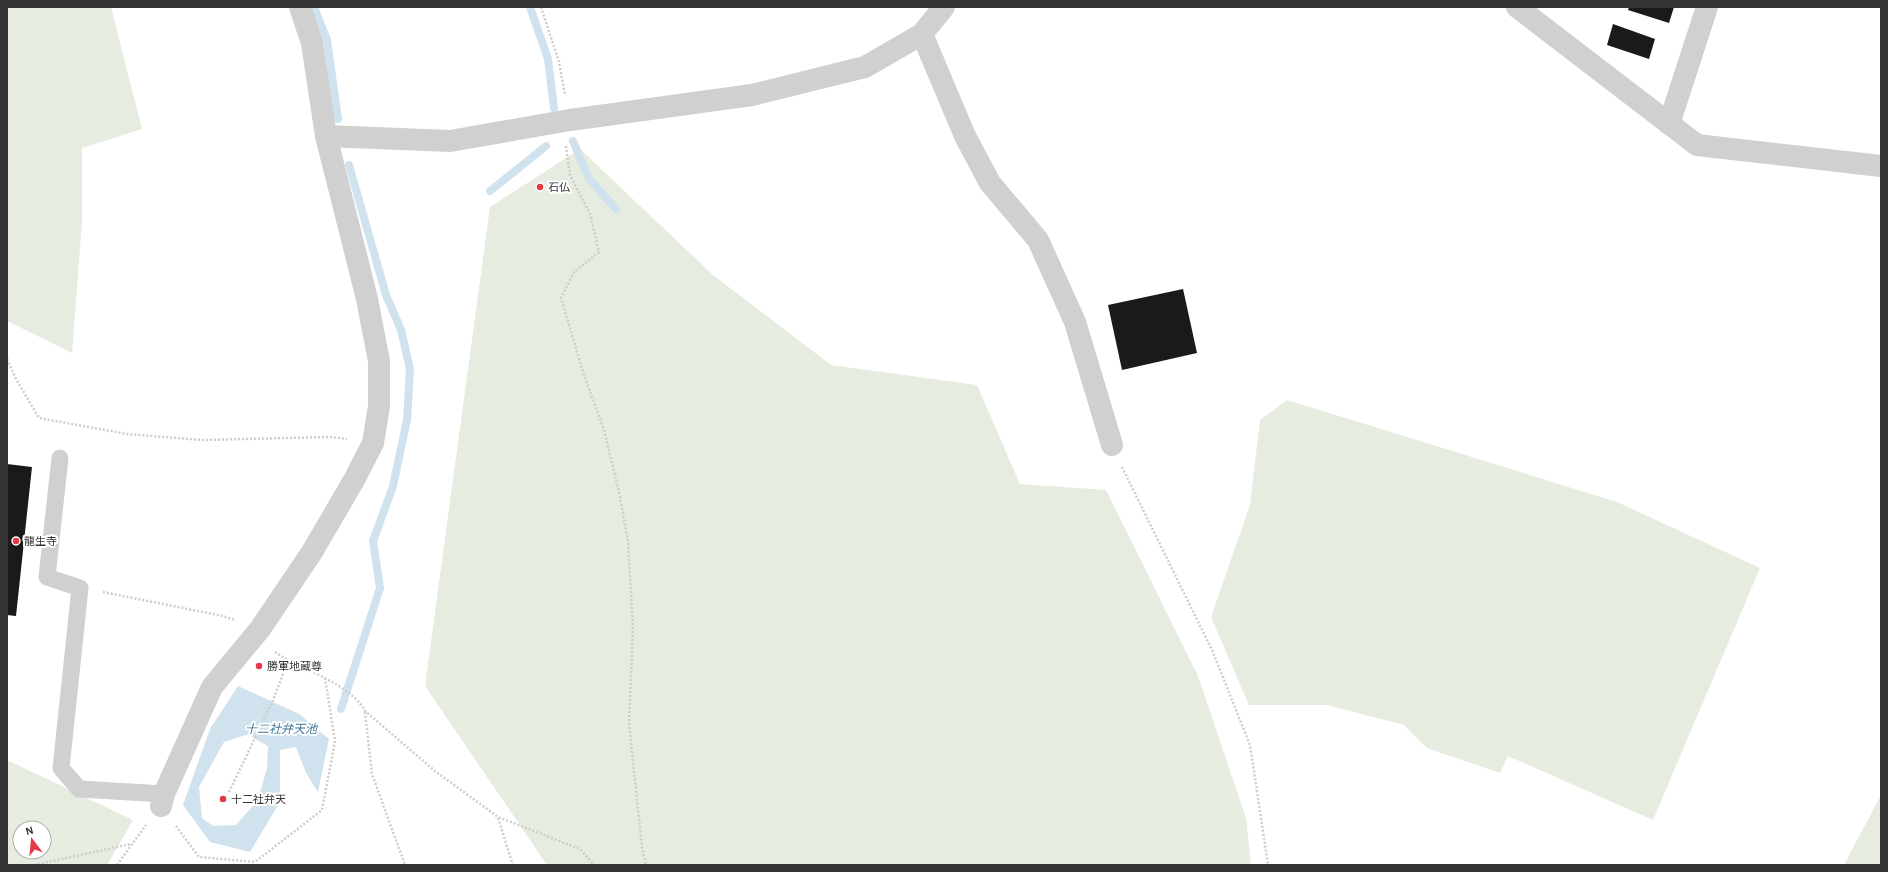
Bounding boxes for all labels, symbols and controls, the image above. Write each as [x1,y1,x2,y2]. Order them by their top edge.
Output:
place label: 石仏 [548,181,570,193]
marker: 石仏 [535,182,545,192]
marker: 龍生寺 [11,536,21,546]
place label: 龍生寺 [24,536,57,547]
place label: 勝軍地蔵尊 [267,660,322,672]
marker: 勝軍地蔵尊 [254,661,264,671]
water label: 十二社弁天池 [245,722,318,735]
place label: 十二社弁天 [231,793,286,805]
marker: 十二社弁天 [218,794,228,804]
north arrow [12,820,52,860]
text: N [24,825,35,837]

